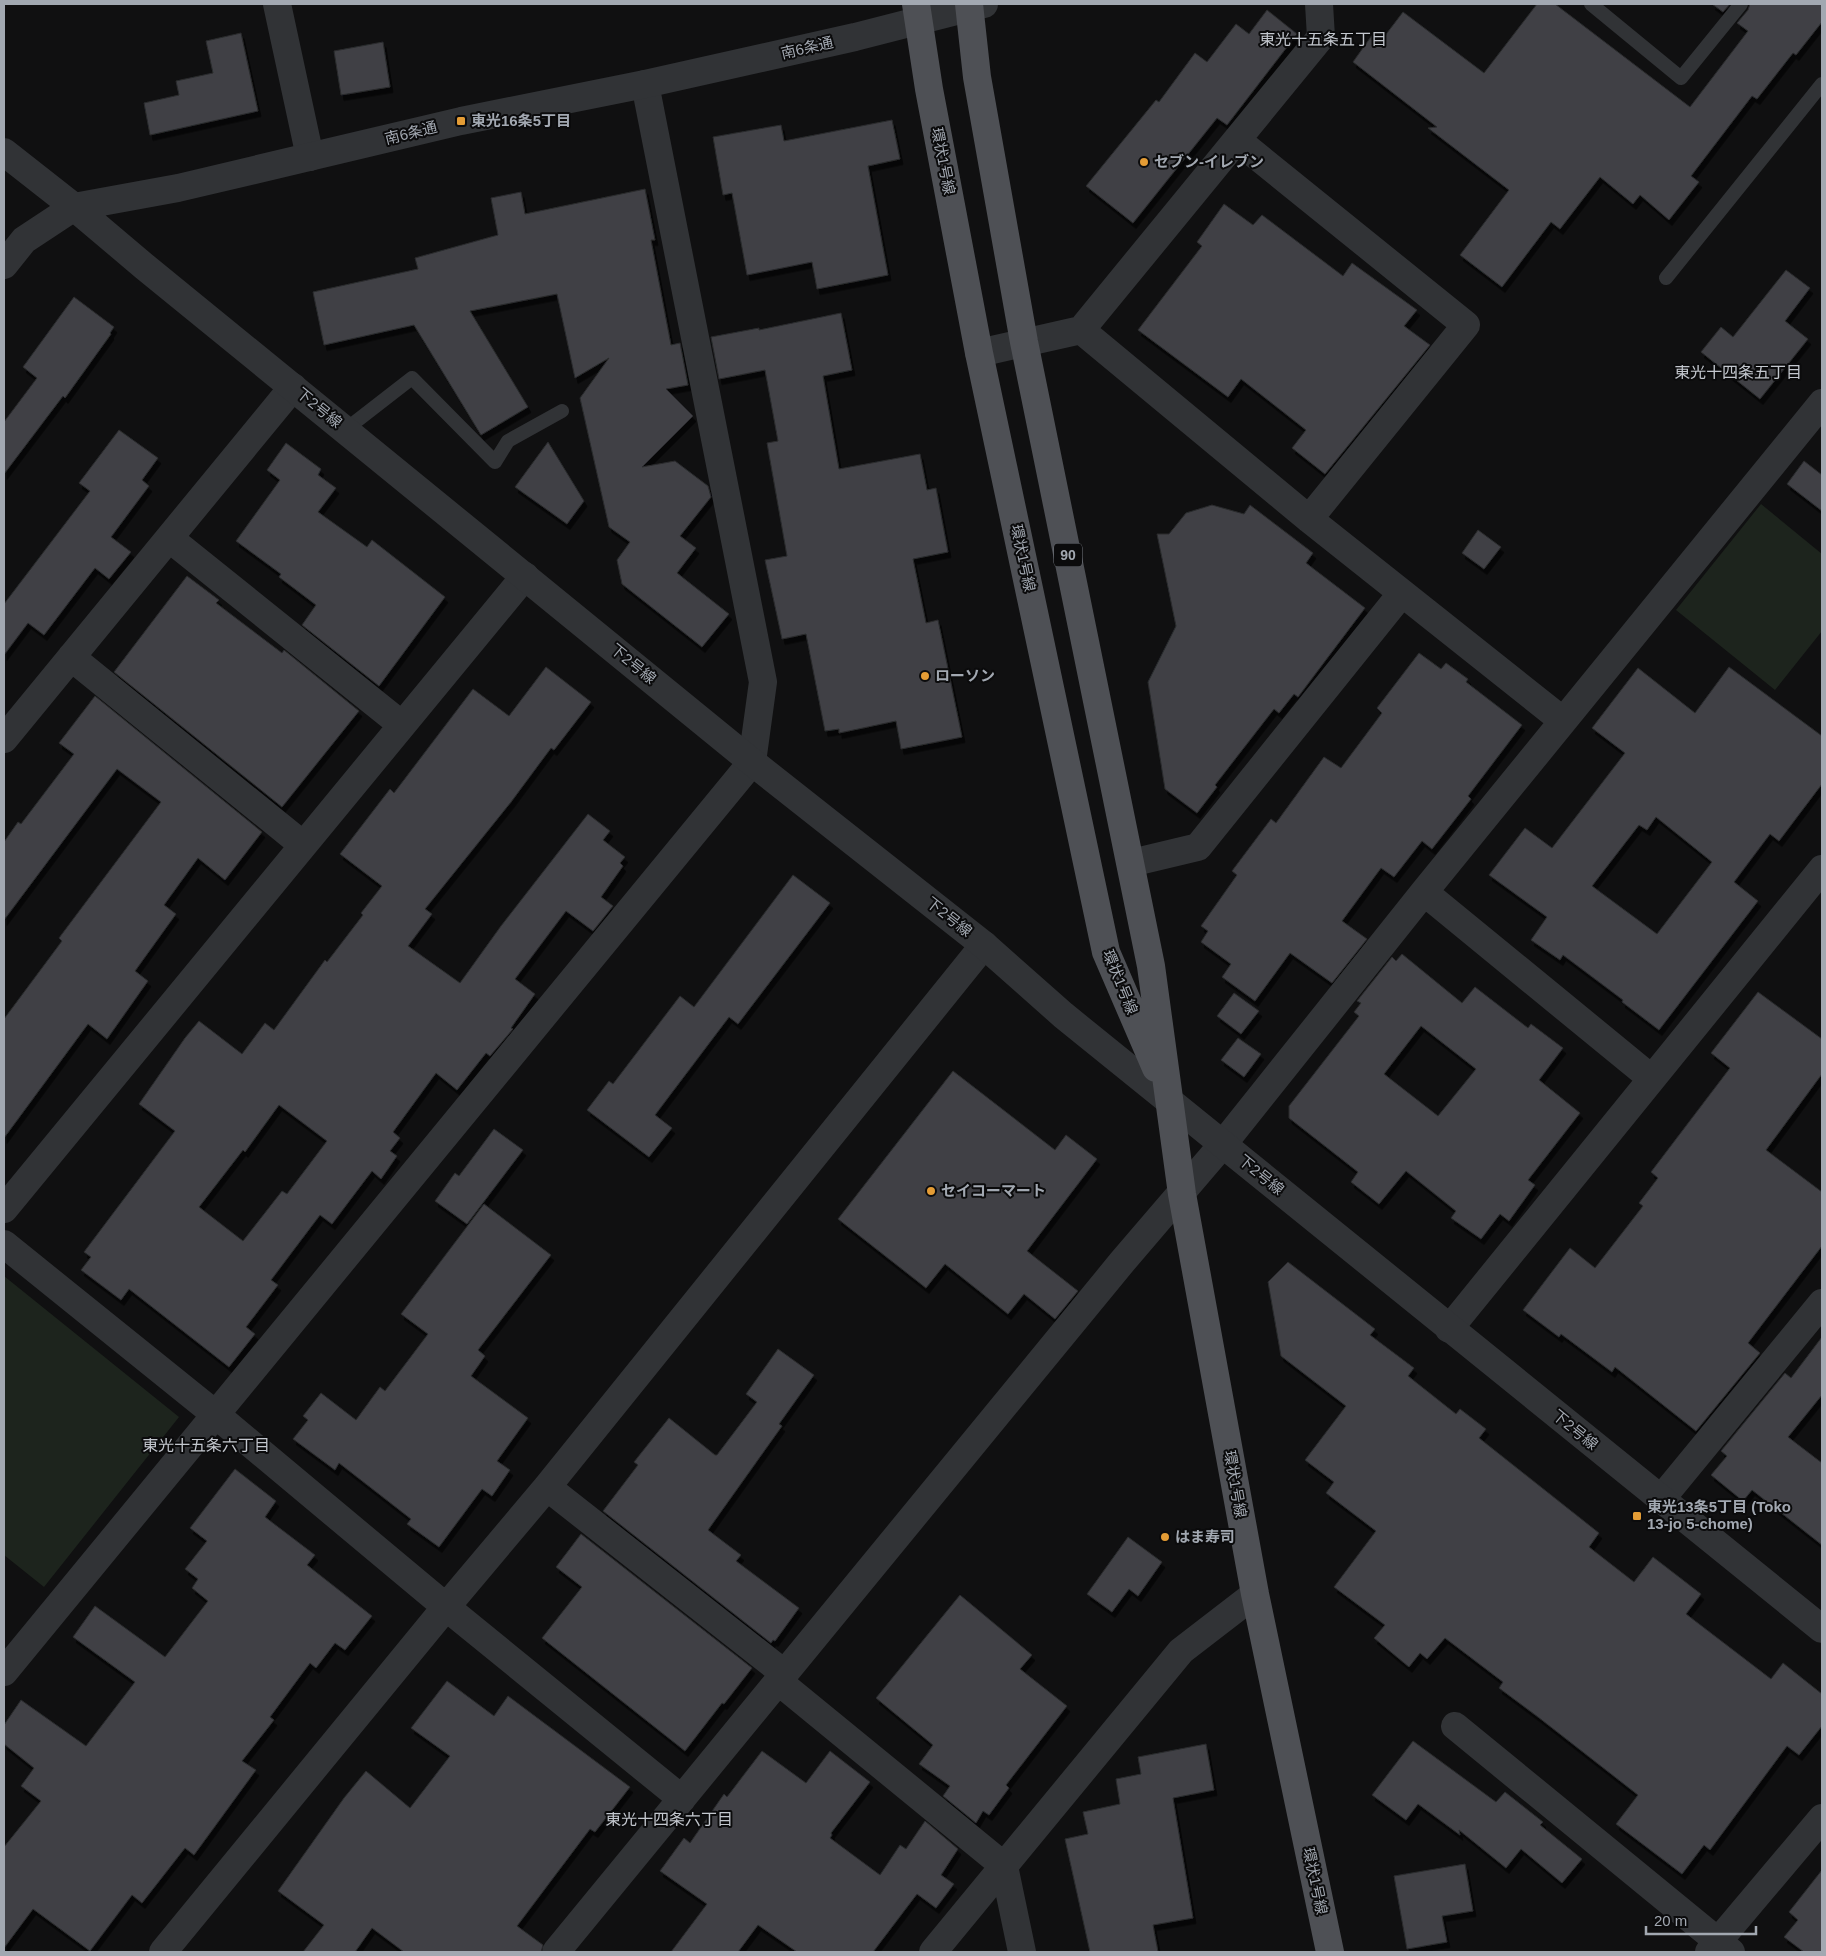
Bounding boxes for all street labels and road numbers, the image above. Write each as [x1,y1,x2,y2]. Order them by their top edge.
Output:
street label: 南6条通 [779,33,835,62]
street label: 南6条通 [383,118,439,147]
street label: 環状1号線 [929,126,958,196]
street label: 下2号線 [293,384,345,431]
street label: 環状1号線 [1008,523,1039,593]
road number: 90 [1054,544,1082,566]
street label: 下2号線 [607,640,659,687]
street label: 下2号線 [923,893,976,940]
street label: 環状1号線 [1100,947,1141,1017]
street label: 下2号線 [1235,1151,1287,1198]
street label: 下2号線 [1549,1406,1601,1453]
street label: 環状1号線 [1221,1449,1250,1519]
street label: 環状1号線 [1300,1846,1331,1916]

